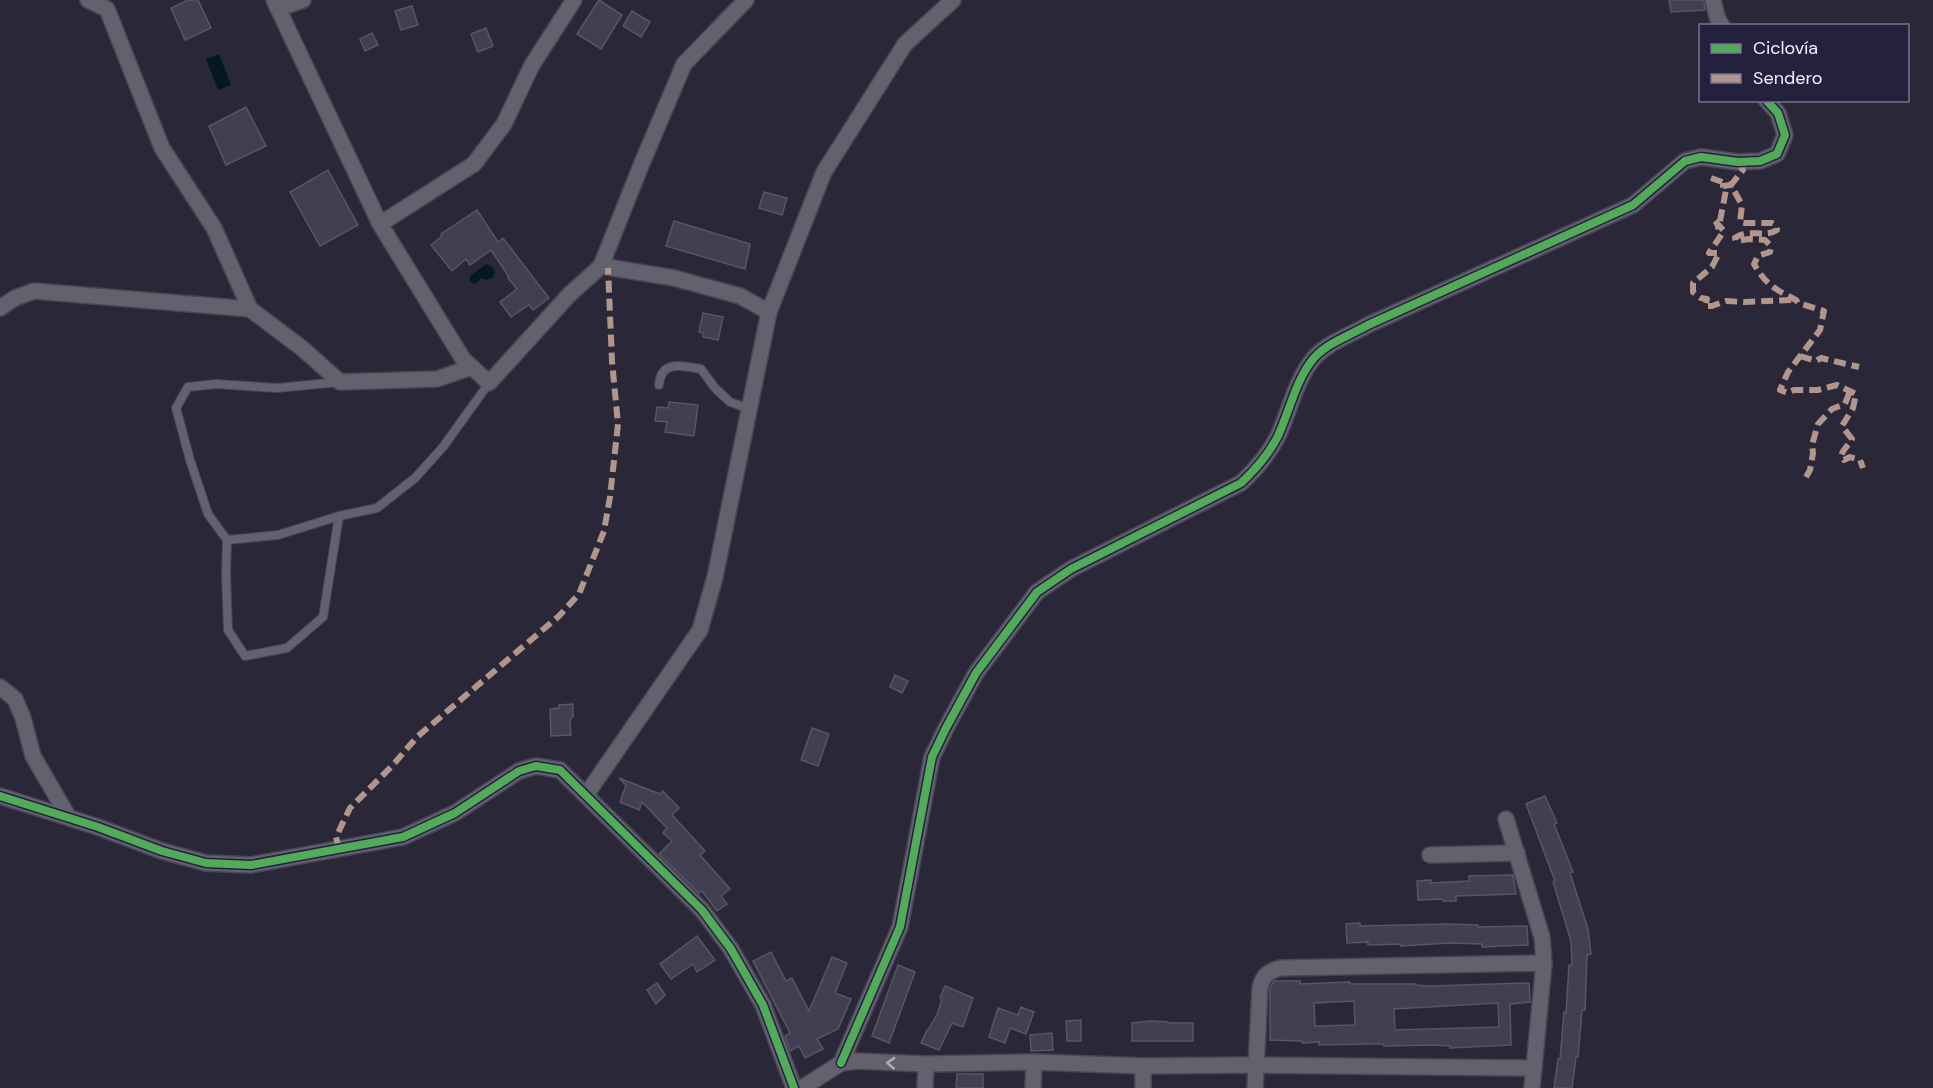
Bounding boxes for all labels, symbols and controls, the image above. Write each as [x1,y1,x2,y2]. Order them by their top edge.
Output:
legend [1699,24,1909,102]
text: Ciclovía [1753,36,1818,60]
text: Sendero [1753,66,1823,90]
one-way arrow [887,1056,896,1069]

